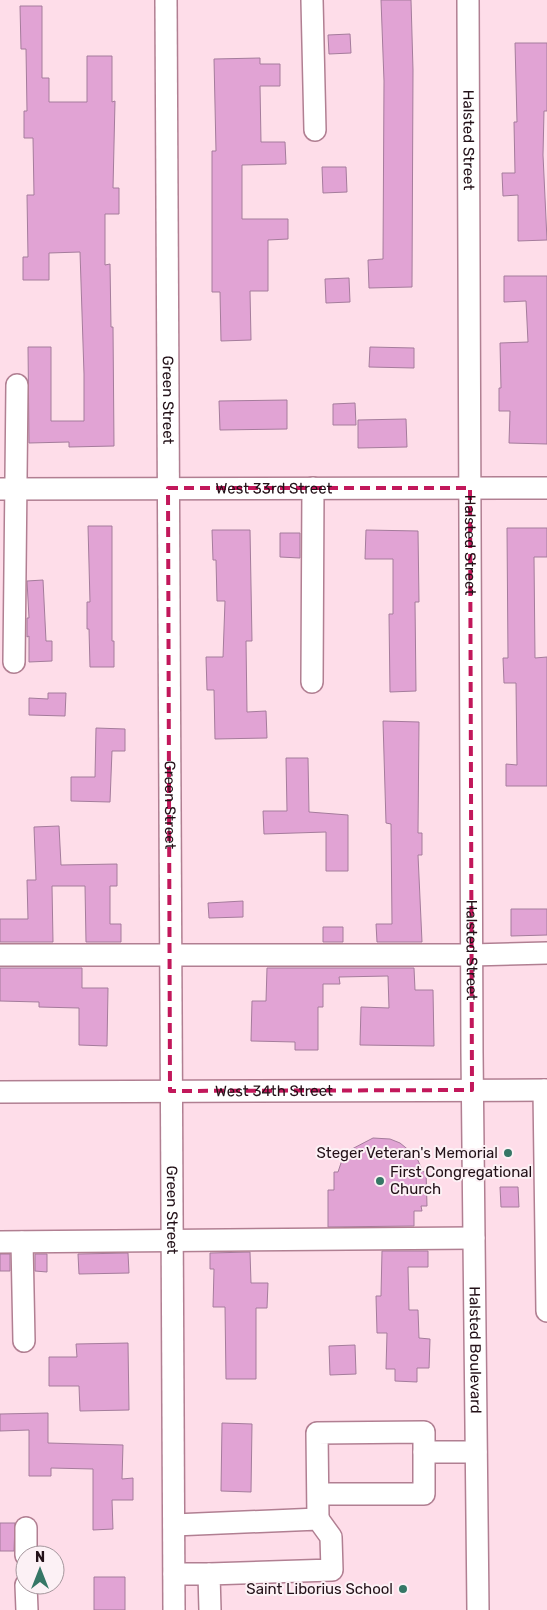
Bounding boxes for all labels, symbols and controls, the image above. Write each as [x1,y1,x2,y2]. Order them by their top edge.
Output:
street label: Halsted Street [459,90,478,190]
street label: Green Street [159,356,177,445]
street label: West 33rd Street [216,479,333,498]
street label: Halsted Street [461,495,479,595]
street label: Green Street [161,761,179,850]
street label: Halsted Street [462,900,481,1000]
street label: West 34th Street [215,1082,333,1100]
place label: Steger Veteran's Memorial [316,1144,498,1162]
marker: Steger Veteran's Memorial [502,1147,514,1159]
place label: First Congregational Church [390,1163,532,1198]
street label: Green Street [163,1166,181,1255]
marker: First Congregational Church [374,1175,386,1187]
street label: Halsted Boulevard [466,1286,485,1414]
north arrow [15,1545,65,1595]
text: N [35,1549,45,1566]
place label: Saint Liborius School [246,1580,393,1598]
marker: Saint Liborius School [397,1583,409,1595]

